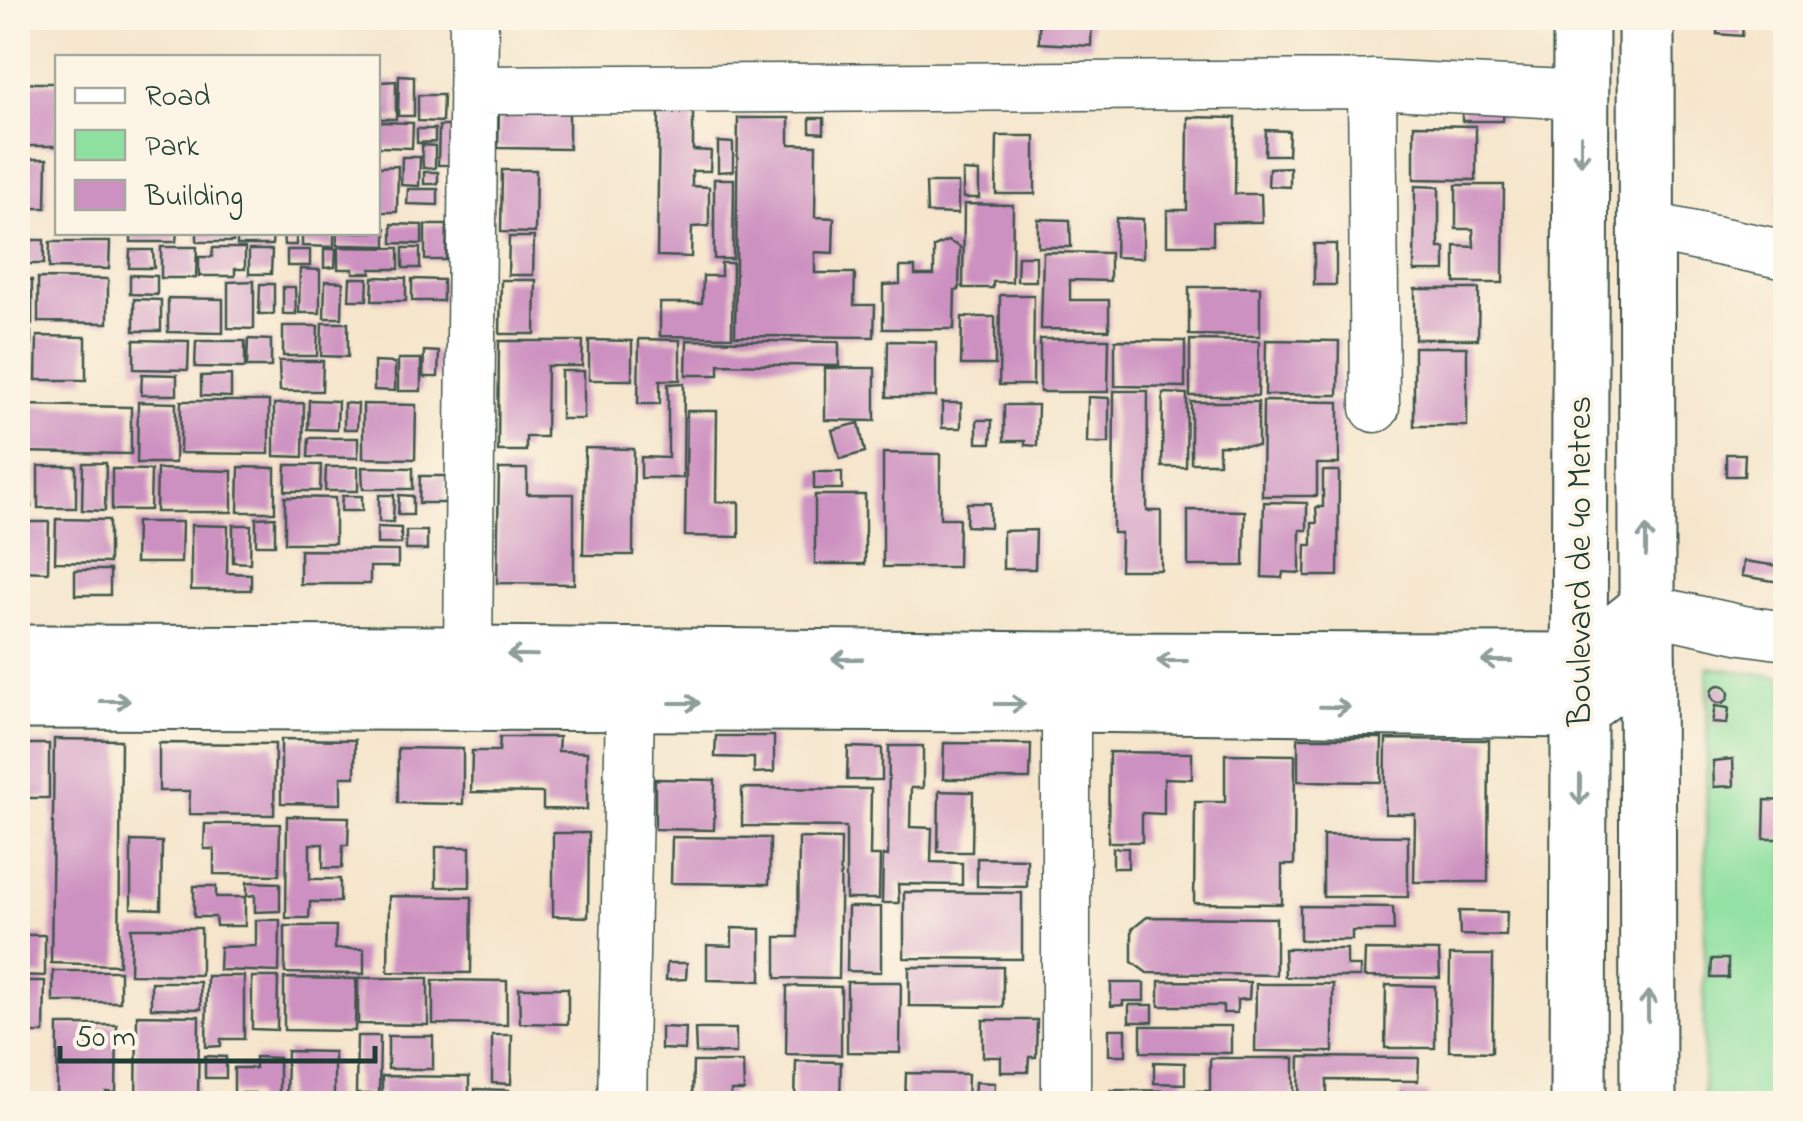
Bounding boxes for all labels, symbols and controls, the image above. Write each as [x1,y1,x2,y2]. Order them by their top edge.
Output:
legend [55,55,380,235]
text: Road [145,76,210,120]
text: Park [145,126,200,170]
one-way arrow [1572,133,1591,165]
text: Building [144,176,243,220]
street label: Boulevard de 40 Metres [1556,396,1607,727]
one-way arrow [1637,526,1656,558]
one-way arrow [507,646,540,664]
one-way arrow [831,649,863,668]
one-way arrow [1156,652,1188,670]
one-way arrow [1481,652,1514,670]
one-way arrow [98,692,130,710]
one-way arrow [668,694,700,712]
one-way arrow [992,694,1025,714]
one-way arrow [1318,698,1350,717]
one-way arrow [1570,772,1590,805]
one-way arrow [1638,991,1658,1024]
scale bar [60,1001,375,1063]
text: 50 m [75,1017,136,1061]

